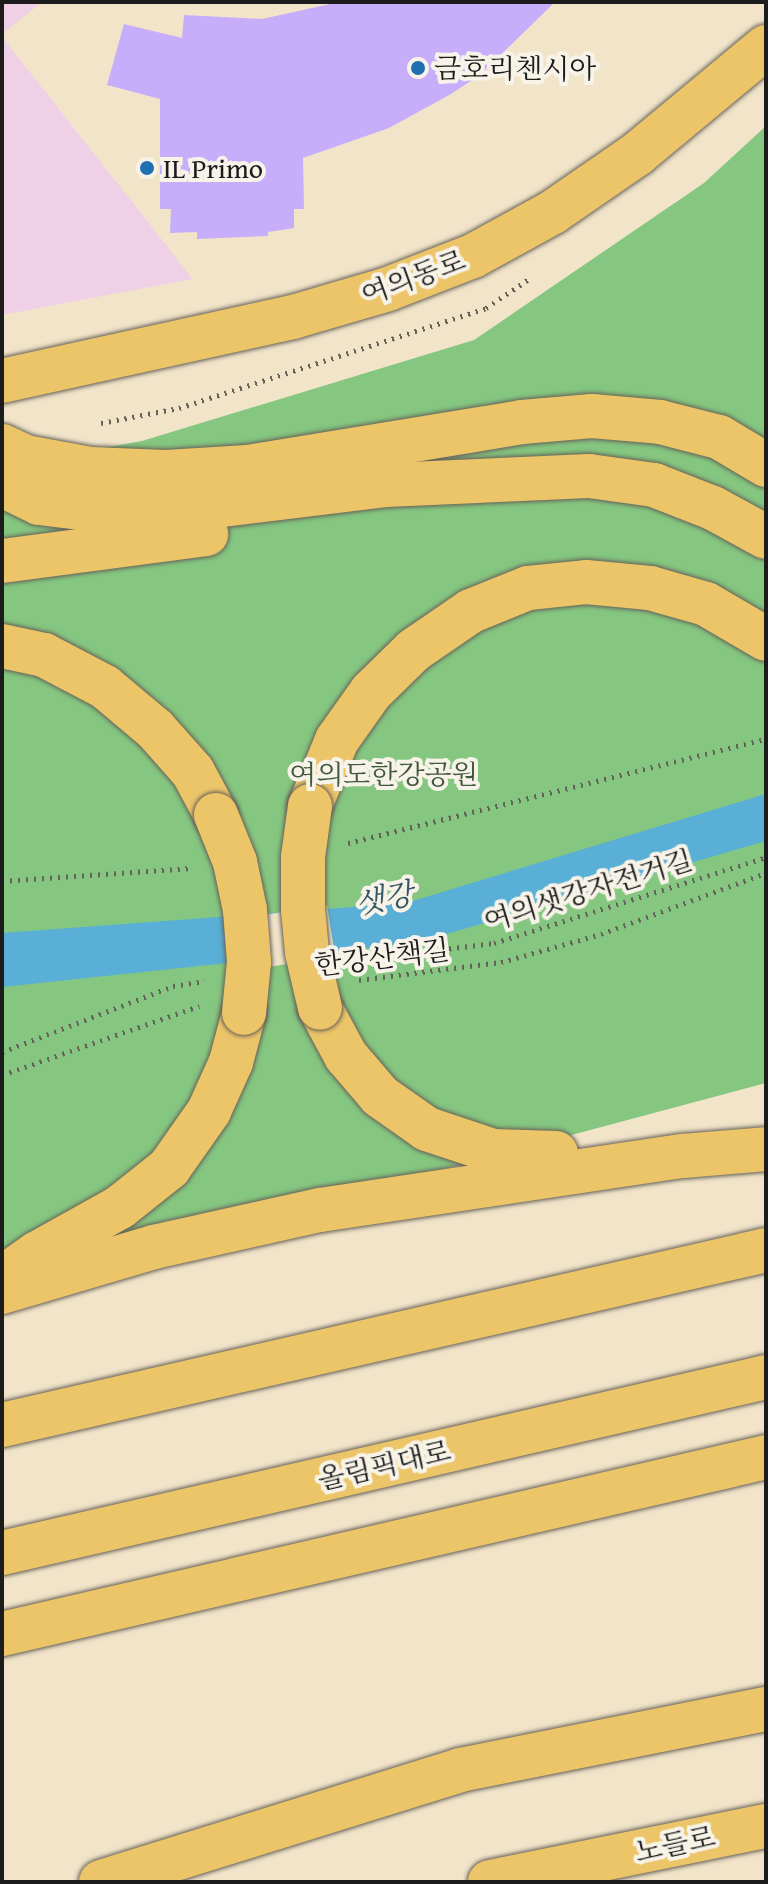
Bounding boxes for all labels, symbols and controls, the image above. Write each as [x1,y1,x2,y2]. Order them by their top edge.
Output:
place label: 금호리첸시아 [434,51,596,85]
marker: 금호리첸시아 [409,59,427,77]
place label: IL Primo [163,151,263,185]
marker: IL Primo [138,159,156,177]
street label: 여의동로 [356,243,470,311]
park label: 여의도한강공원 [289,757,479,791]
street label: 여의샛강자전거길 [480,842,696,938]
water label: 샛강 [352,875,416,921]
street label: 한강산책길 [313,932,451,982]
street label: 올림픽대로 [314,1433,454,1497]
street label: 노들로 [632,1819,718,1869]

